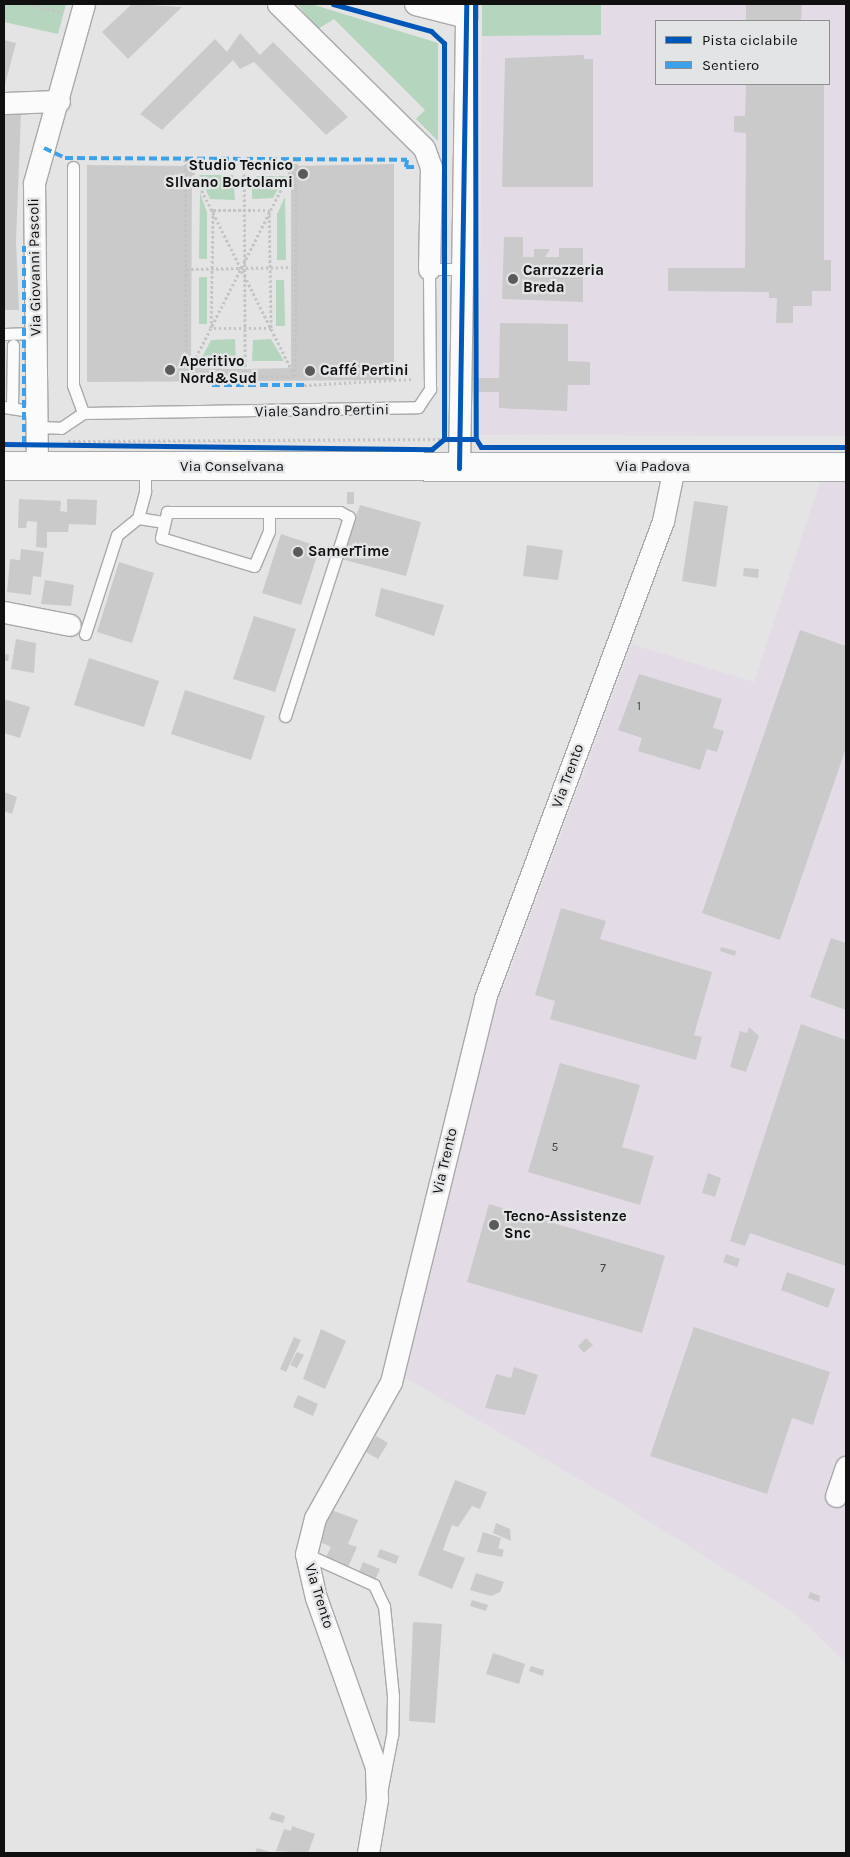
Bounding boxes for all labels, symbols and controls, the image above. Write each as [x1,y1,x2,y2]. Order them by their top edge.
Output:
legend [655,20,830,85]
text: Pista ciclabile [702,31,798,49]
text: Sentiero [702,56,759,74]
place label: Studio Tecnico SIlvano Bortolami [165,156,293,191]
marker: Studio Tecnico SIlvano Bortolami [297,168,309,180]
street label: Via Giovanni Pascoli [25,198,45,336]
place label: Carrozzeria Breda [523,261,604,296]
marker: Carrozzeria Breda [507,273,519,285]
place label: Aperitivo Nord&Sud [180,352,257,387]
place label: Caffé Pertini [320,362,409,380]
marker: Aperitivo Nord&Sud [164,364,176,376]
marker: Caffé Pertini [304,365,316,377]
street label: Viale Sandro Pertini [255,401,389,421]
street label: Via Conselvana [180,458,284,476]
street label: Via Padova [616,458,690,476]
place label: SamerTime [308,543,389,561]
marker: SamerTime [292,546,304,558]
house number: 1 [637,700,641,714]
street label: Via Trento [548,741,588,811]
street label: Via Trento [429,1126,461,1196]
house number: 5 [552,1141,558,1155]
place label: Tecno-Assistenze Snc [504,1207,627,1242]
marker: Tecno-Assistenze Snc [488,1219,500,1231]
house number: 7 [600,1262,606,1276]
street label: Via Trento [301,1561,337,1631]

